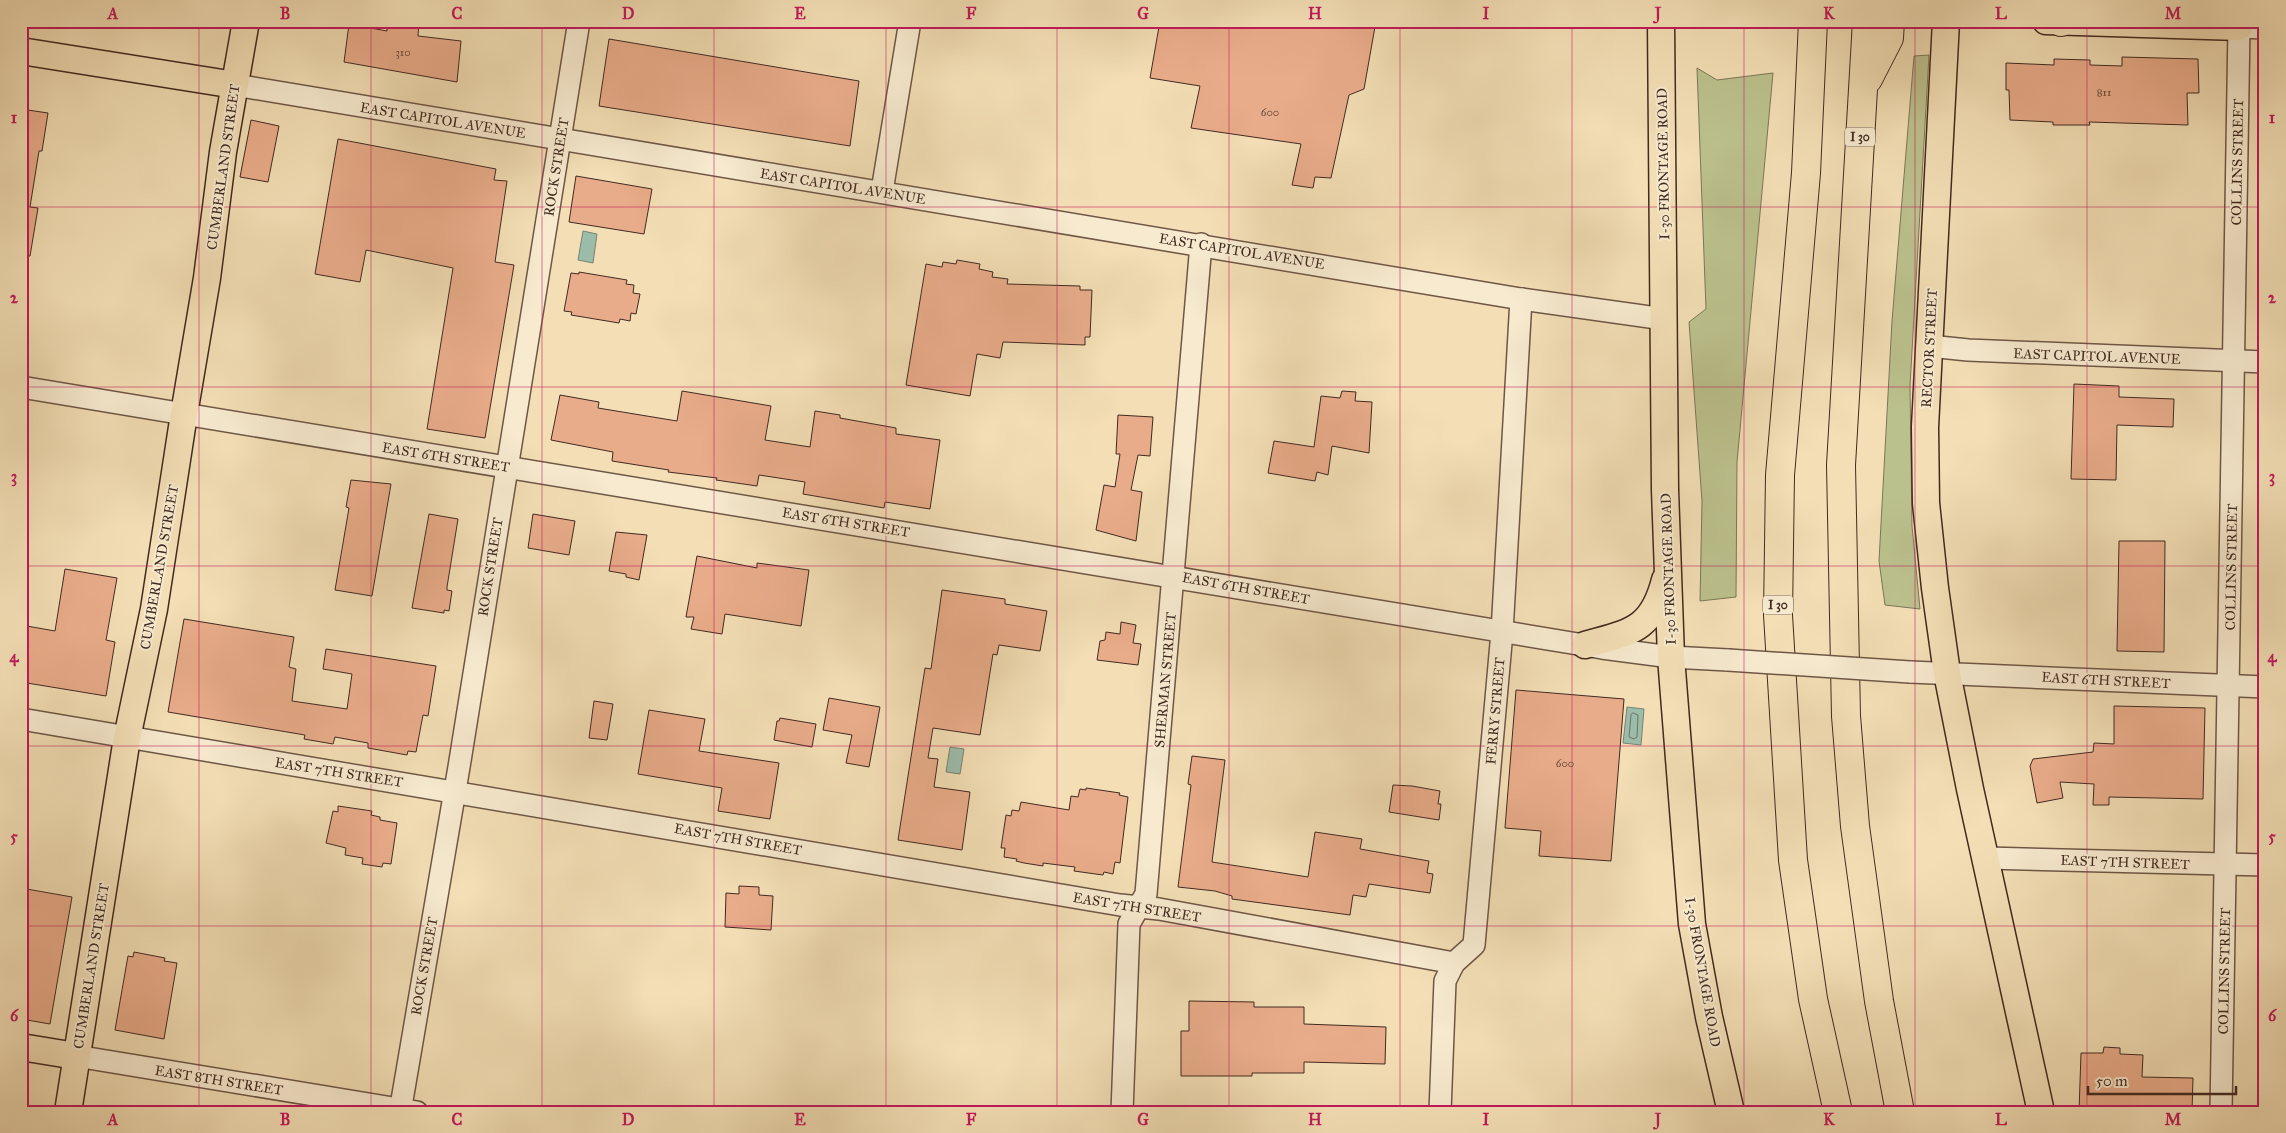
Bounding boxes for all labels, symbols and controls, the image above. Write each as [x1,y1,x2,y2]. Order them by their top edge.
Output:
text: A [107,4,119,23]
text: B [280,4,290,23]
text: C [452,4,463,23]
text: D [622,4,635,23]
text: E [794,4,806,23]
text: F [966,4,977,23]
text: G [1137,4,1149,23]
text: H [1308,4,1322,23]
text: I [1483,4,1490,23]
text: J [1653,4,1662,24]
text: K [1823,4,1835,23]
text: L [1995,4,2007,23]
text: M [2165,4,2182,23]
house number: 310 [395,46,411,59]
street label: CUMBERLAND STREET [203,83,244,251]
house number: 811 [2097,86,2111,99]
street label: I-30 FRONTAGE ROAD [1654,88,1673,240]
street label: COLLINS STREET [2228,98,2247,226]
street label: EAST CAPITOL AVENUE [359,99,527,142]
house number: 600 [1261,106,1279,119]
text: 1 [11,108,18,127]
text: 1 [2269,108,2276,127]
street label: ROCK STREET [540,116,573,218]
road number: I 30 [1845,128,1875,146]
street label: EAST CAPITOL AVENUE [759,165,927,208]
street label: EAST CAPITOL AVENUE [1158,230,1326,273]
street label: RECTOR STREET [1918,287,1941,408]
text: 2 [10,288,19,307]
text: 2 [2268,288,2277,307]
street label: EAST CAPITOL AVENUE [2013,345,2181,368]
street label: EAST 6TH STREET [381,439,511,476]
text: 3 [11,467,17,487]
text: 3 [2269,467,2275,487]
street label: CUMBERLAND STREET [137,483,182,651]
street label: I-30 FRONTAGE ROAD [1657,493,1680,645]
street label: COLLINS STREET [2222,503,2241,631]
street label: EAST 6TH STREET [781,504,911,541]
street label: ROCK STREET [474,516,507,618]
street label: EAST 6TH STREET [1181,569,1311,608]
road number: I 30 [1763,596,1793,614]
street label: SHERMAN STREET [1151,611,1180,749]
text: 4 [10,647,20,667]
text: 4 [2268,647,2278,667]
street label: FERRY STREET [1482,656,1509,765]
street label: EAST 6TH STREET [2041,669,2171,692]
street label: EAST 7TH STREET [274,754,405,791]
house number: 600 [1556,757,1574,770]
street label: EAST 7TH STREET [673,820,804,859]
text: 5 [10,827,18,846]
text: 5 [2268,827,2276,846]
street label: EAST 7TH STREET [2060,852,2190,873]
street label: CUMBERLAND STREET [70,882,113,1050]
street label: EAST 7TH STREET [1072,889,1203,926]
street label: I-30 FRONTAGE ROAD [1681,896,1724,1048]
street label: COLLINS STREET [2215,907,2234,1035]
street label: ROCK STREET [407,915,442,1017]
text: 6 [10,1006,19,1025]
text: 6 [2268,1006,2277,1025]
street label: EAST 8TH STREET [154,1062,285,1099]
scale bar [2088,1063,2236,1095]
text: 50 m [2096,1072,2128,1090]
text: A [107,1110,119,1129]
text: B [280,1110,290,1129]
text: C [452,1110,463,1129]
text: D [622,1110,635,1129]
text: E [794,1110,806,1129]
text: F [966,1110,977,1129]
text: G [1137,1110,1149,1129]
text: H [1308,1110,1322,1129]
text: I [1483,1110,1490,1129]
text: J [1653,1110,1662,1130]
text: K [1823,1110,1835,1129]
text: L [1995,1110,2007,1129]
text: M [2165,1110,2182,1129]

